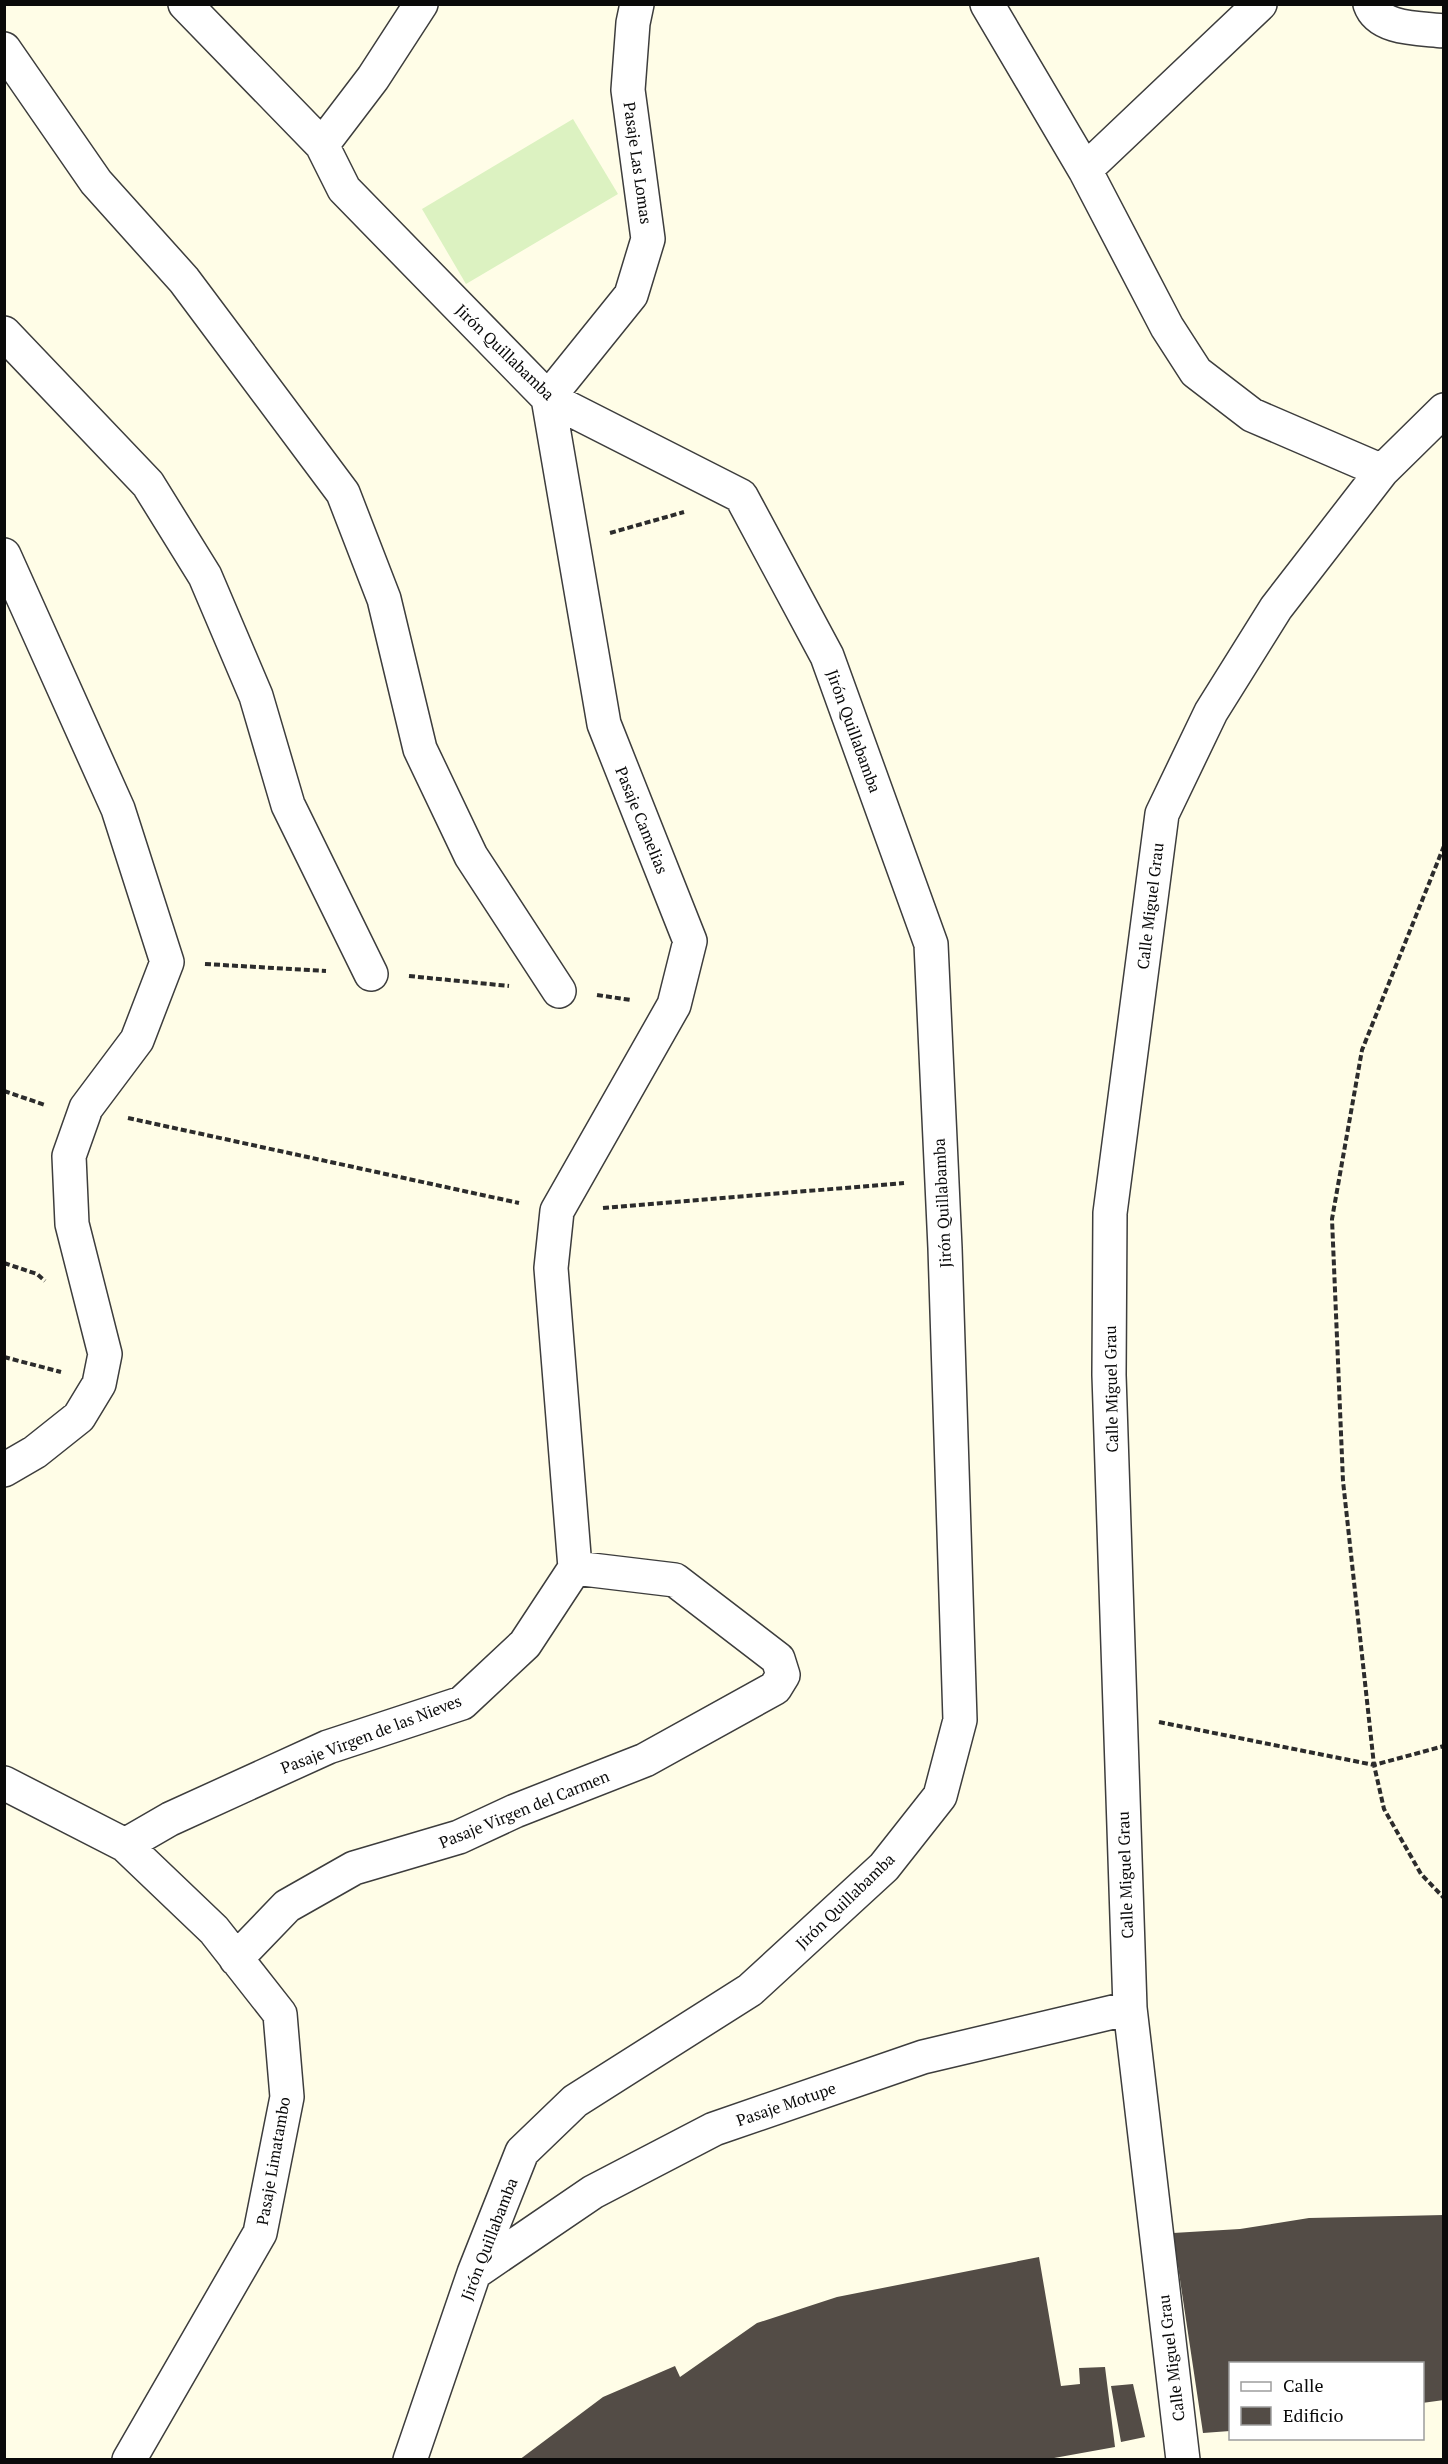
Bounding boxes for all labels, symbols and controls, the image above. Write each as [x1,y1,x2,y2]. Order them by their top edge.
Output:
street label: Pasaje Las Lomas [619,100,657,226]
street label: Jirón Quillabamba [451,299,559,405]
street label: Jirón Quillabamba [821,666,887,796]
street label: Pasaje Camelias [610,763,674,877]
street label: Calle Miguel Grau [1131,841,1169,971]
street label: Jirón Quillabamba [928,1138,956,1268]
street label: Calle Miguel Grau [1099,1325,1123,1453]
street label: Pasaje Virgen de las Nieves [277,1689,465,1779]
street label: Pasaje Virgen del Carmen [436,1765,613,1853]
street label: Calle Miguel Grau [1112,1811,1138,1939]
street label: Jirón Quillabamba [791,1848,899,1954]
street label: Pasaje Motupe [733,2077,839,2131]
street label: Pasaje Limatambo [251,2095,295,2227]
street label: Jirón Quillabamba [456,2175,522,2303]
street label: Calle Miguel Grau [1152,2293,1190,2423]
legend [1229,2362,1424,2440]
text: Calle [1283,2373,1324,2397]
text: Edificio [1283,2403,1343,2427]

